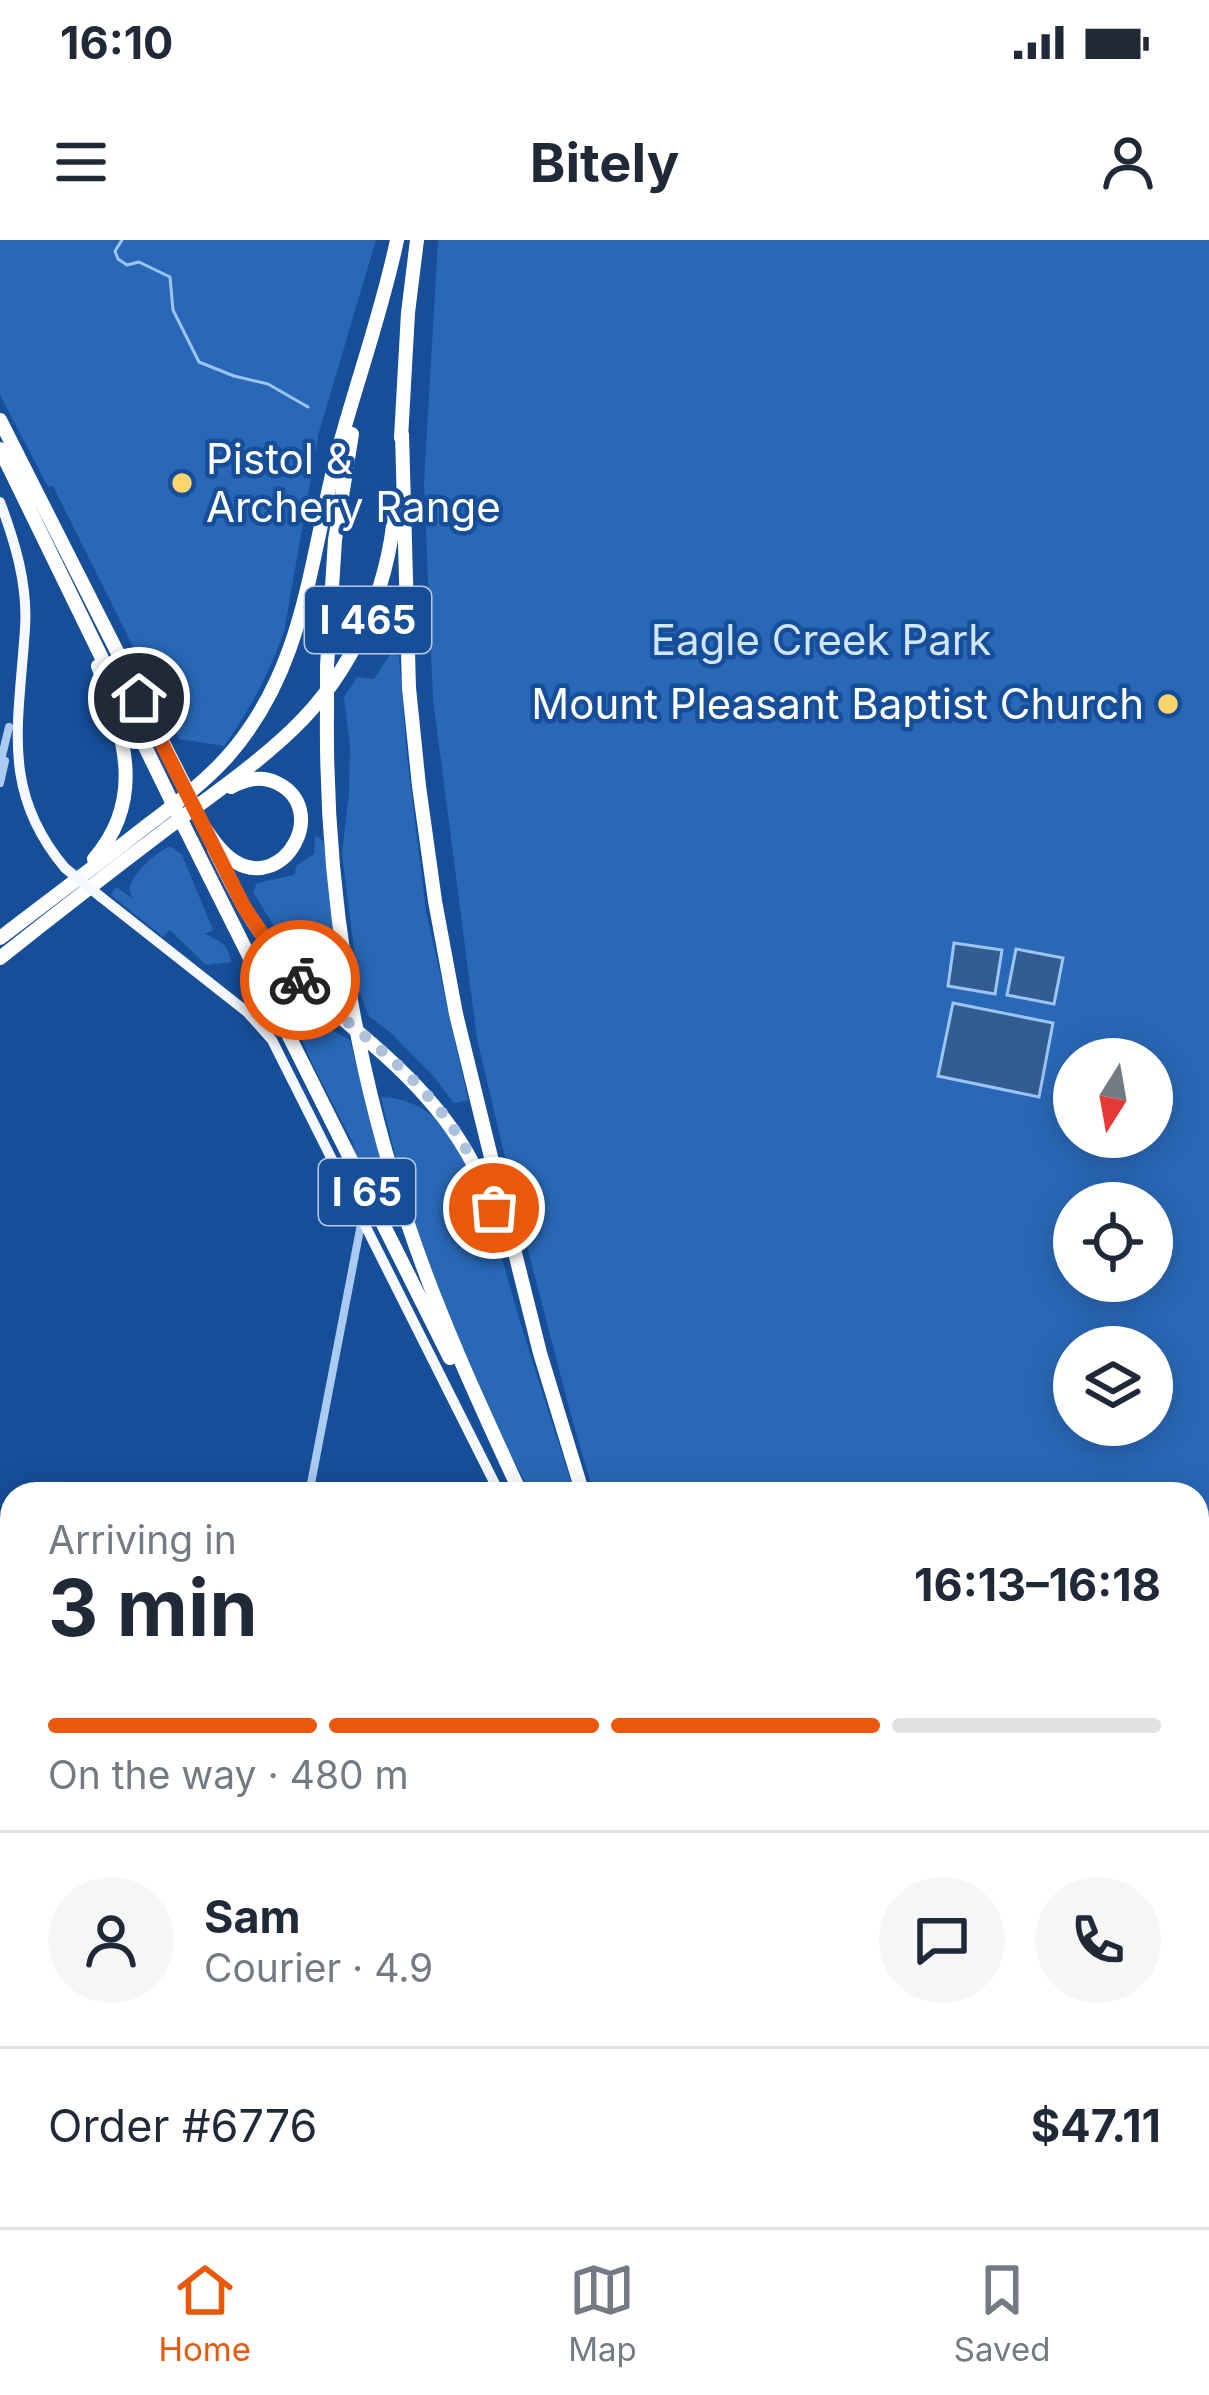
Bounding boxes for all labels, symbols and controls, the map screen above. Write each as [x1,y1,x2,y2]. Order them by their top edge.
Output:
text: 16:10 [60,15,173,70]
icon: menu [48,129,114,195]
icon: person [1095,129,1161,195]
text: Bitely [530,130,679,195]
place label: Pistol & Archery Range [206,433,501,532]
marker: Pistol & Archery Range [169,470,195,496]
road number: I 465 [305,587,431,653]
park label: Eagle Creek Park [651,614,991,665]
pin [88,647,190,749]
icon: home [106,665,172,731]
place label: Mount Pleasant Baptist Church [531,678,1144,729]
marker: Mount Pleasant Baptist Church [1155,691,1181,717]
courier [240,920,360,1040]
icon: bike [267,947,333,1013]
north arrow [1053,1038,1173,1158]
map controls [1053,1038,1173,1446]
pin [443,1157,545,1259]
road number: I 65 [319,1159,415,1225]
icon: bag [461,1175,527,1241]
button: locate [1053,1182,1173,1302]
button: layers [1053,1326,1173,1446]
text: Arriving in [48,1516,237,1563]
text: 16:13–16:18 [914,1557,1161,1612]
text: 3 min [48,1560,258,1655]
text: On the way · 480 m [48,1751,409,1798]
button: person [48,1877,174,2003]
button: chat [879,1877,1005,2003]
button: phone [1035,1877,1161,2003]
text: Sam [204,1889,301,1944]
text: Courier · 4.9 [204,1944,433,1991]
text: Order #6776 [48,2098,317,2153]
text: $47.11 [1031,2098,1161,2153]
tab: Home [159,2257,251,2369]
tab: Map [568,2257,637,2369]
tab: Saved [954,2257,1050,2369]

